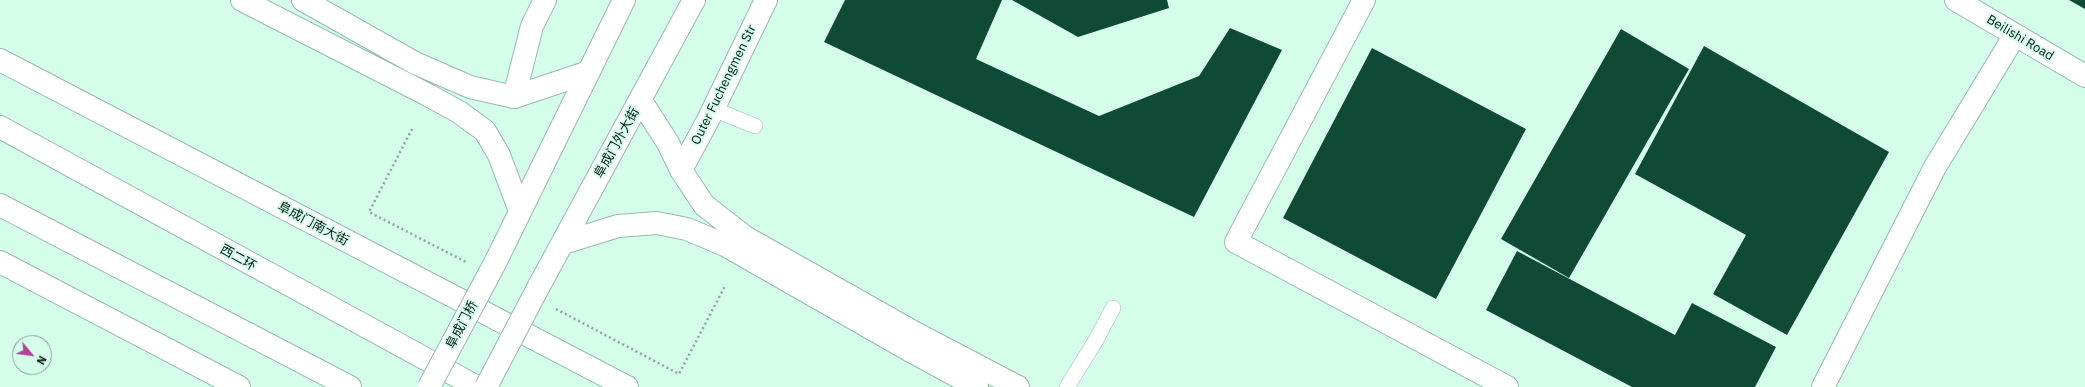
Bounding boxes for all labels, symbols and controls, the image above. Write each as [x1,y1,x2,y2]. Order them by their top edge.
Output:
street label: Beilishi Road [1984,12,2056,64]
street label: Outer Fuchengmen Str [688,22,760,148]
street label: 阜成门外大街 [591,105,643,181]
street label: 阜成门南大街 [275,199,351,249]
street label: 西二环 [217,242,259,274]
street label: 阜成门桥 [443,298,481,352]
north arrow [12,335,52,375]
text: N [34,353,50,367]

